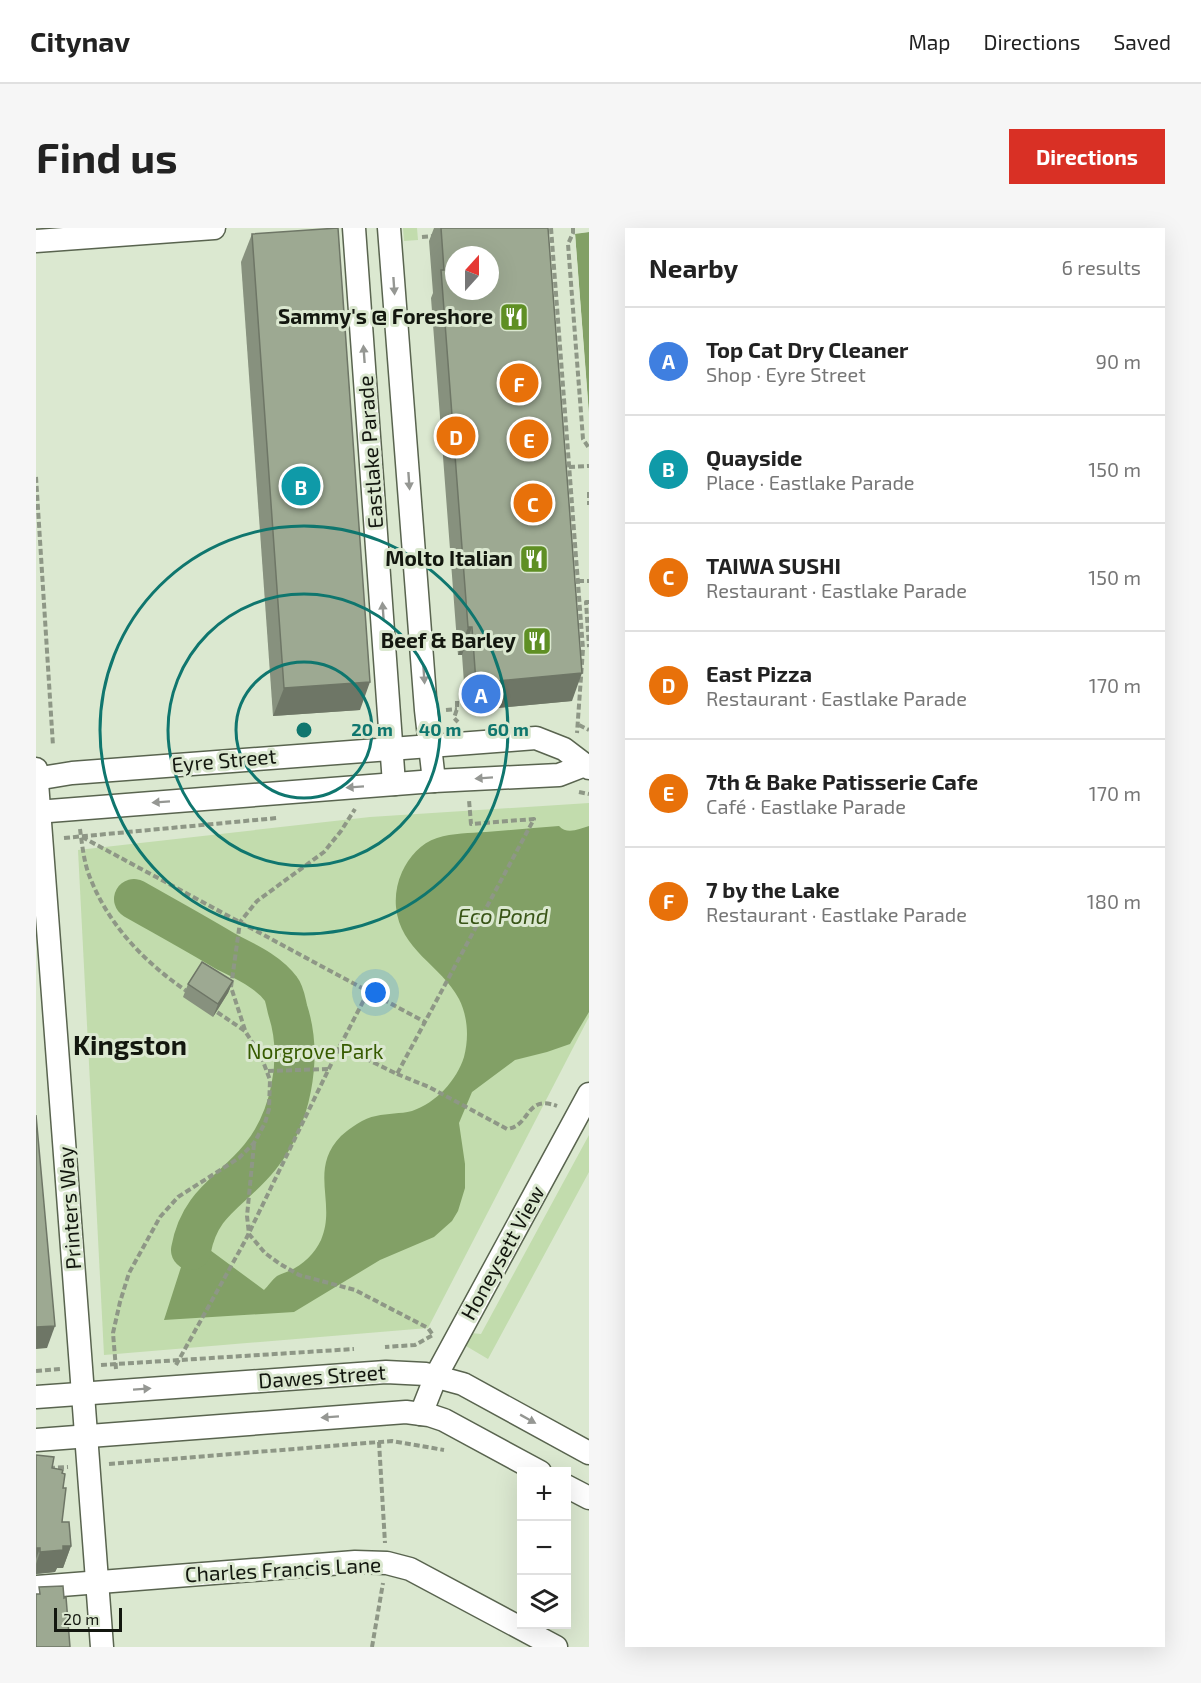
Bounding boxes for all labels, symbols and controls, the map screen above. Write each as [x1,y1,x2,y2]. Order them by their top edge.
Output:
text: Citynav [30,24,130,58]
text: Map [908,29,951,54]
text: Directions [984,29,1080,54]
text: Saved [1113,29,1171,54]
button: Directions [1009,129,1165,184]
text: Find us [36,131,178,181]
north arrow [445,246,499,300]
text: Nearby [649,252,738,283]
text: 6 results [1061,255,1141,279]
one-way arrow [389,277,399,296]
restaurant icon: Sammy's @ Foreshore [498,301,530,333]
place label: Sammy's @ Foreshore [278,303,493,329]
text: Top Cat Dry Cleaner [706,336,909,362]
one-way arrow [360,344,369,363]
text: A [662,349,675,373]
text: 90 m [1096,349,1141,373]
pin: F [500,360,538,406]
text: Shop · Eyre Street [706,362,866,386]
street label: Eastlake Parade [352,375,387,529]
pin: D [436,414,476,458]
pin: E [510,416,548,462]
text: Quayside [706,444,802,470]
text: B [662,457,675,481]
text: 150 m [1088,457,1141,481]
pin: B [282,464,320,508]
text: Place · Eastlake Parade [706,470,915,494]
one-way arrow [404,471,414,490]
pin: C [514,480,552,526]
restaurant icon: Molto Italian [518,543,550,575]
place label: Molto Italian [385,545,513,570]
text: TAIWA SUSHI [706,552,841,578]
text: C [663,565,674,589]
text: 150 m [1088,565,1141,589]
text: Restaurant · Eastlake Parade [706,578,967,602]
one-way arrow [378,602,388,621]
restaurant icon: Beef & Barley [521,625,553,657]
place label: Beef & Barley [381,627,516,653]
text: East Pizza [706,660,812,686]
one-way arrow [419,666,429,685]
pin: A [462,672,500,716]
text: D [662,673,675,697]
text: 170 m [1089,673,1141,697]
text: Restaurant · Eastlake Parade [706,686,967,710]
text: 20 m [351,718,393,740]
text: 40 m [419,718,461,740]
text: 60 m [487,718,529,740]
centre of rings [294,720,314,740]
street label: Eyre Street [170,742,277,777]
text: 7th & Bake Patisserie Cafe [706,768,978,794]
one-way arrow [475,774,494,783]
text: E [663,781,674,805]
text: 170 m [1089,781,1141,805]
one-way arrow [346,783,365,792]
text: Café · Eastlake Parade [706,794,906,818]
one-way arrow [151,797,170,807]
text: 7 by the Lake [706,876,840,902]
text: F [663,889,674,913]
text: 180 m [1087,889,1141,913]
water label: Eco Pond [458,902,549,928]
text: Restaurant · Eastlake Parade [706,902,967,926]
your location [361,978,390,1007]
district label: Kingston [73,1028,187,1060]
park label: Norgrove Park [247,1038,384,1063]
street label: Printers Way [52,1146,85,1270]
street label: Honeysett View [455,1181,549,1324]
street label: Dawes Street [257,1359,386,1392]
one-way arrow [133,1385,152,1394]
one-way arrow [321,1412,340,1422]
one-way arrow [520,1414,537,1424]
map controls [517,1467,571,1629]
button: + [517,1467,571,1521]
button: − [517,1521,571,1575]
street label: Charles Francis Lane [184,1551,382,1586]
button: layers [517,1575,571,1629]
scale bar [54,1605,122,1632]
text: 20 m [63,1609,99,1628]

